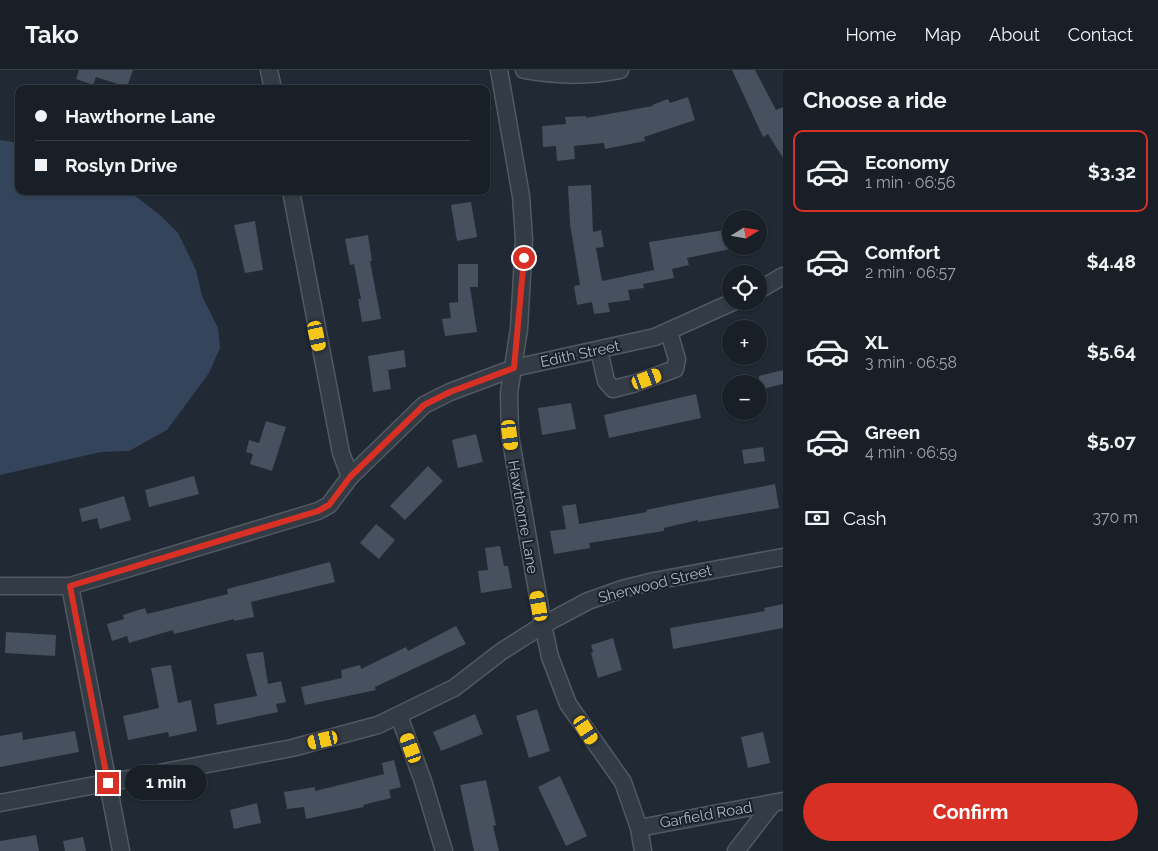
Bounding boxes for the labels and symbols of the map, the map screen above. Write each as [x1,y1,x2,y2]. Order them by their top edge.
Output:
north arrow [722,210,768,255]
route start [513,247,535,269]
car [306,320,327,352]
street label: Edith Street [539,337,621,371]
car [630,367,663,391]
car [500,419,519,451]
street label: Hawthorne Lane [504,459,542,575]
street label: Sherwood Street [596,561,714,607]
car [529,590,548,622]
car [571,713,600,747]
car [306,729,339,751]
car [398,731,423,765]
callout: 1 min [126,766,208,800]
route end [97,772,119,794]
street label: Garfield Road [658,798,754,832]

